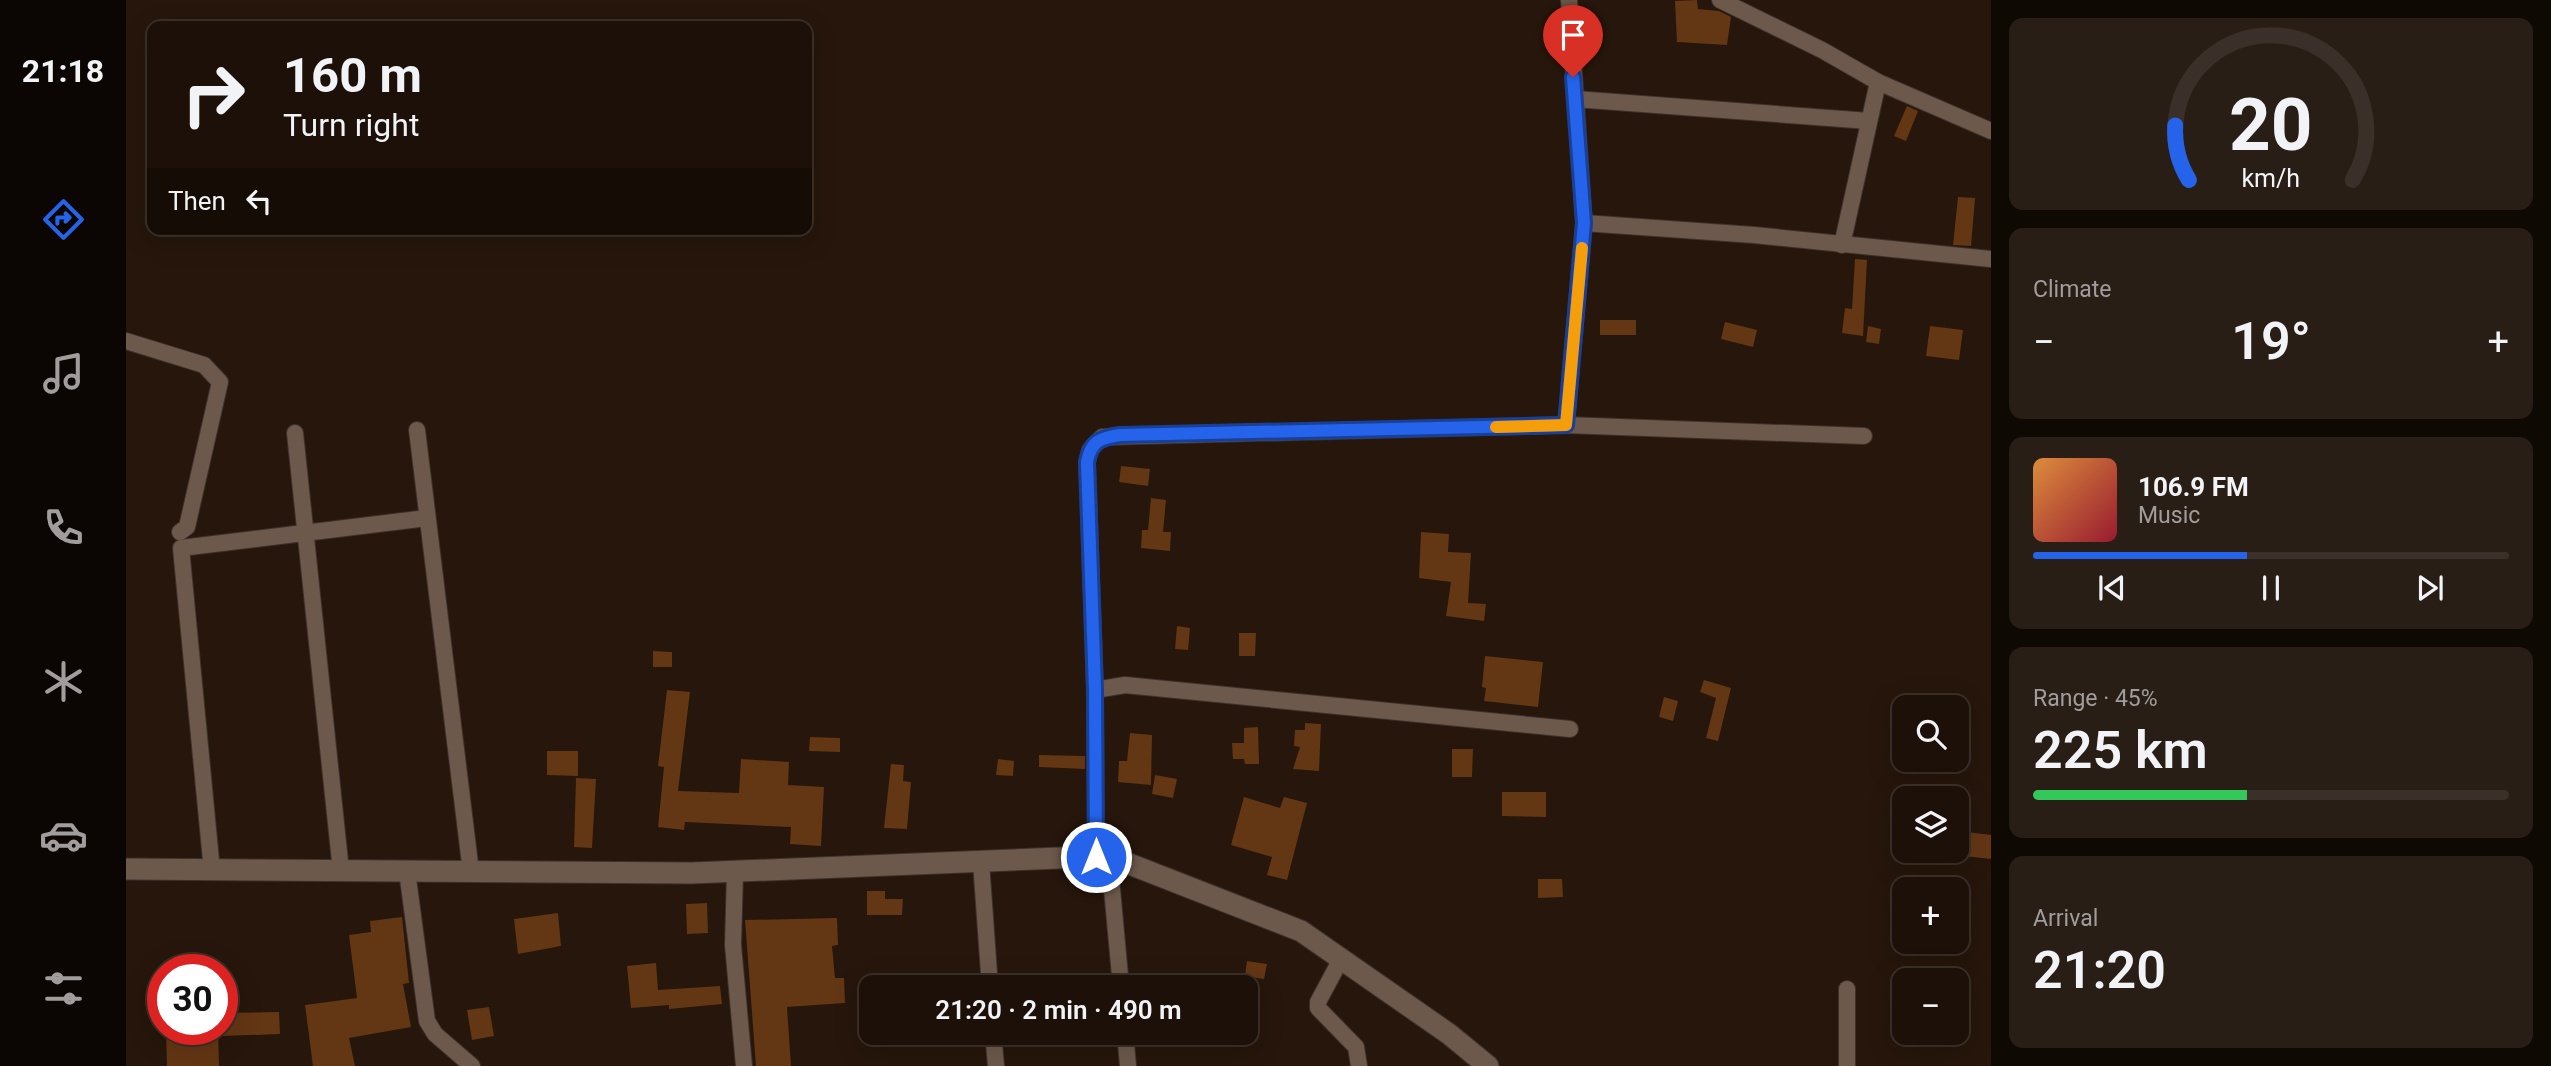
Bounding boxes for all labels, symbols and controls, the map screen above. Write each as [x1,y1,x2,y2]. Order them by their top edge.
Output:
pin [1543,5,1603,77]
icon: arrive [1554,16,1592,54]
text: 160 m [283,47,422,104]
icon: right [168,49,259,140]
text: 21:18 [22,52,104,90]
text: 20 [2229,82,2313,168]
text: Turn right [283,106,419,144]
text: km/h [2242,164,2300,193]
icon: left [240,182,278,220]
text: Then [168,186,226,216]
icon: directions [39,195,88,244]
text: Climate [2033,276,2112,303]
text: 19° [2231,311,2311,372]
text: − [2033,320,2055,364]
text: + [2487,320,2509,364]
icon: music [39,349,88,398]
text: 106.9 FM [2138,472,2249,502]
text: Music [2138,502,2200,529]
icon: phone [39,503,88,552]
icon: previous [2093,569,2131,607]
icon: pause [2252,569,2290,607]
icon: next [2411,569,2449,607]
icon: climate [39,657,88,706]
text: Range · 45% [2033,685,2158,712]
map controls [1892,695,1969,1045]
button: search [1892,695,1969,772]
text: 225 km [2033,720,2208,781]
button: layers [1892,786,1969,863]
icon: car [39,811,88,860]
position arrow [1059,820,1133,894]
button: + [1892,877,1969,954]
text: Arrival [2033,905,2098,932]
text: 21:20 [2033,940,2166,1001]
speed limit sign: 30 [147,954,238,1045]
icon: filters [39,964,88,1013]
button: − [1892,968,1969,1045]
text: 21:20 · 2 min · 490 m [935,995,1182,1025]

